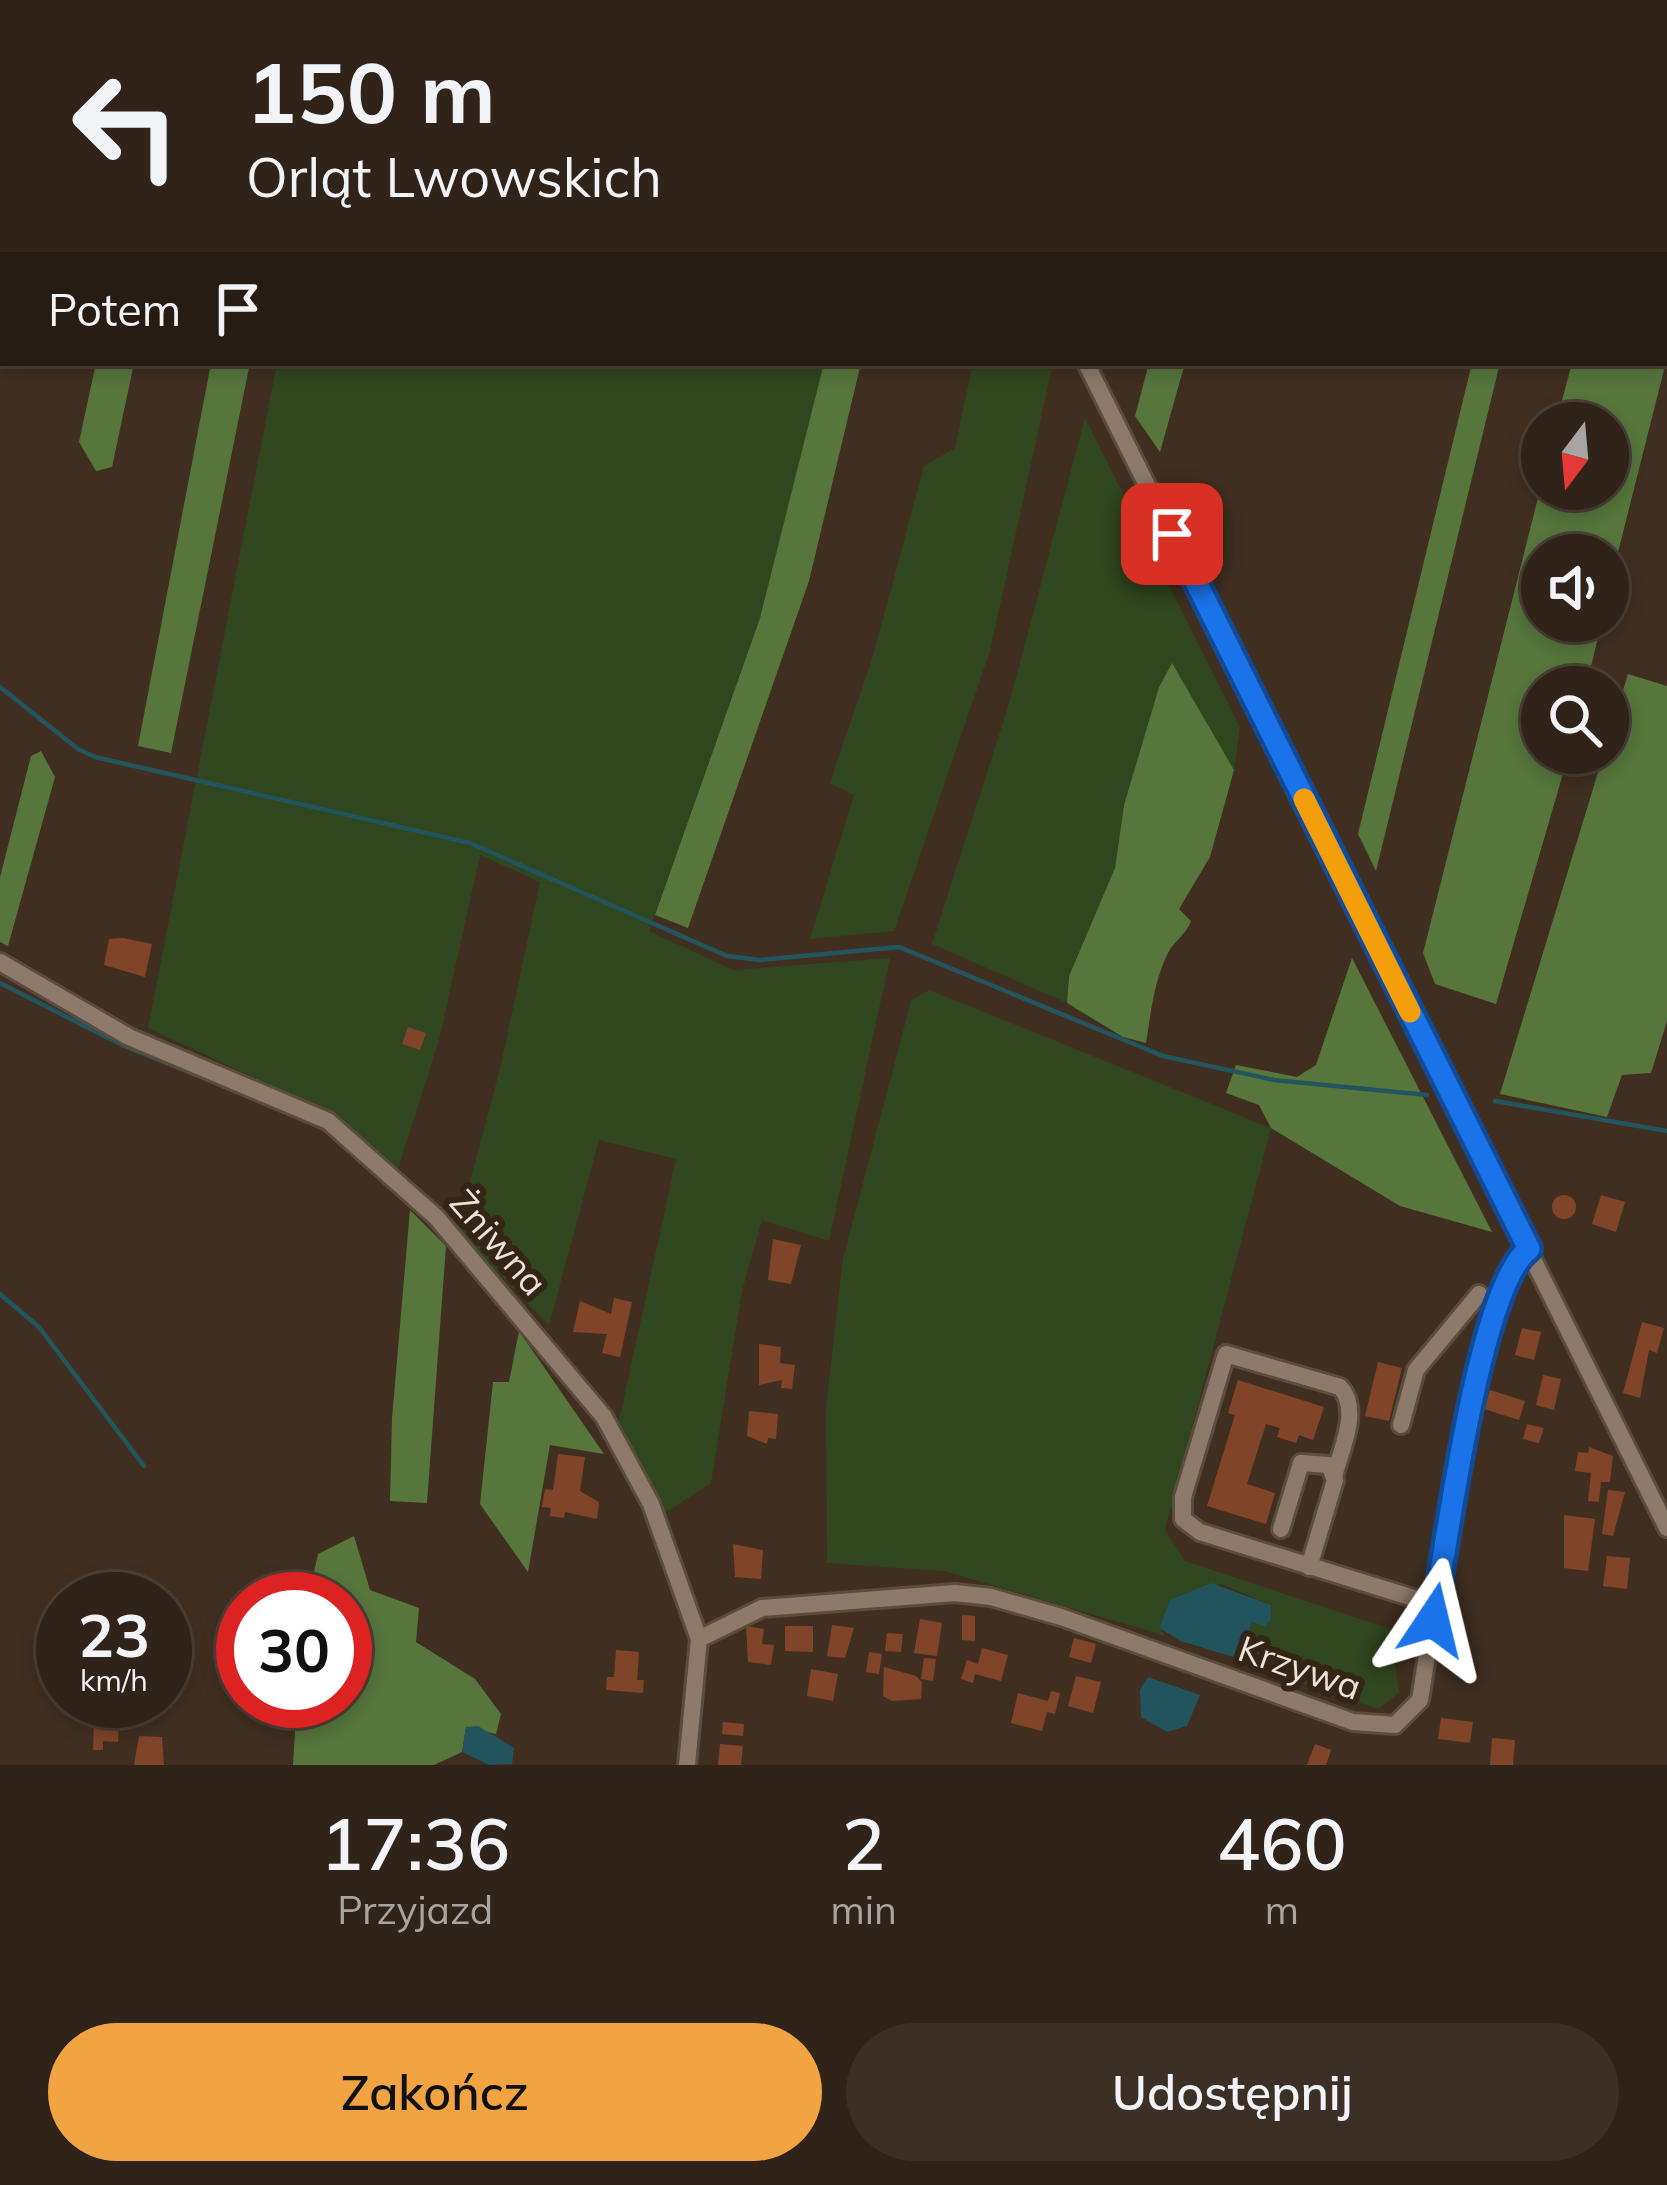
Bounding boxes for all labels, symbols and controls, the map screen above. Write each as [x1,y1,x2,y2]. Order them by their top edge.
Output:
text: 150 m [246,39,496,144]
icon: left [48,48,204,204]
text: Orląt Lwowskich [246,143,662,211]
icon: arrive [205,276,271,342]
text: Potem [48,281,181,337]
north arrow [1521,402,1629,510]
map controls [1521,402,1629,774]
pin [1121,483,1223,585]
icon: arrive [1139,501,1205,567]
button: sound [1521,534,1629,642]
button: search [1521,666,1629,774]
street label: Żniwna [441,1180,557,1304]
position arrow [1370,1557,1496,1683]
speed limit sign: 30 [216,1572,372,1728]
text: 23 [78,1597,150,1672]
street label: Krzywa [1233,1625,1367,1709]
text: km/h [80,1661,148,1699]
text: 17:36 [320,1798,510,1888]
text: 2 [842,1798,885,1888]
text: 460 [1217,1798,1347,1888]
text: Przyjazd [337,1885,493,1934]
text: min [830,1885,897,1934]
text: m [1265,1885,1299,1934]
button: Zakończ [48,2023,822,2161]
button: Udostępnij [846,2023,1619,2161]

